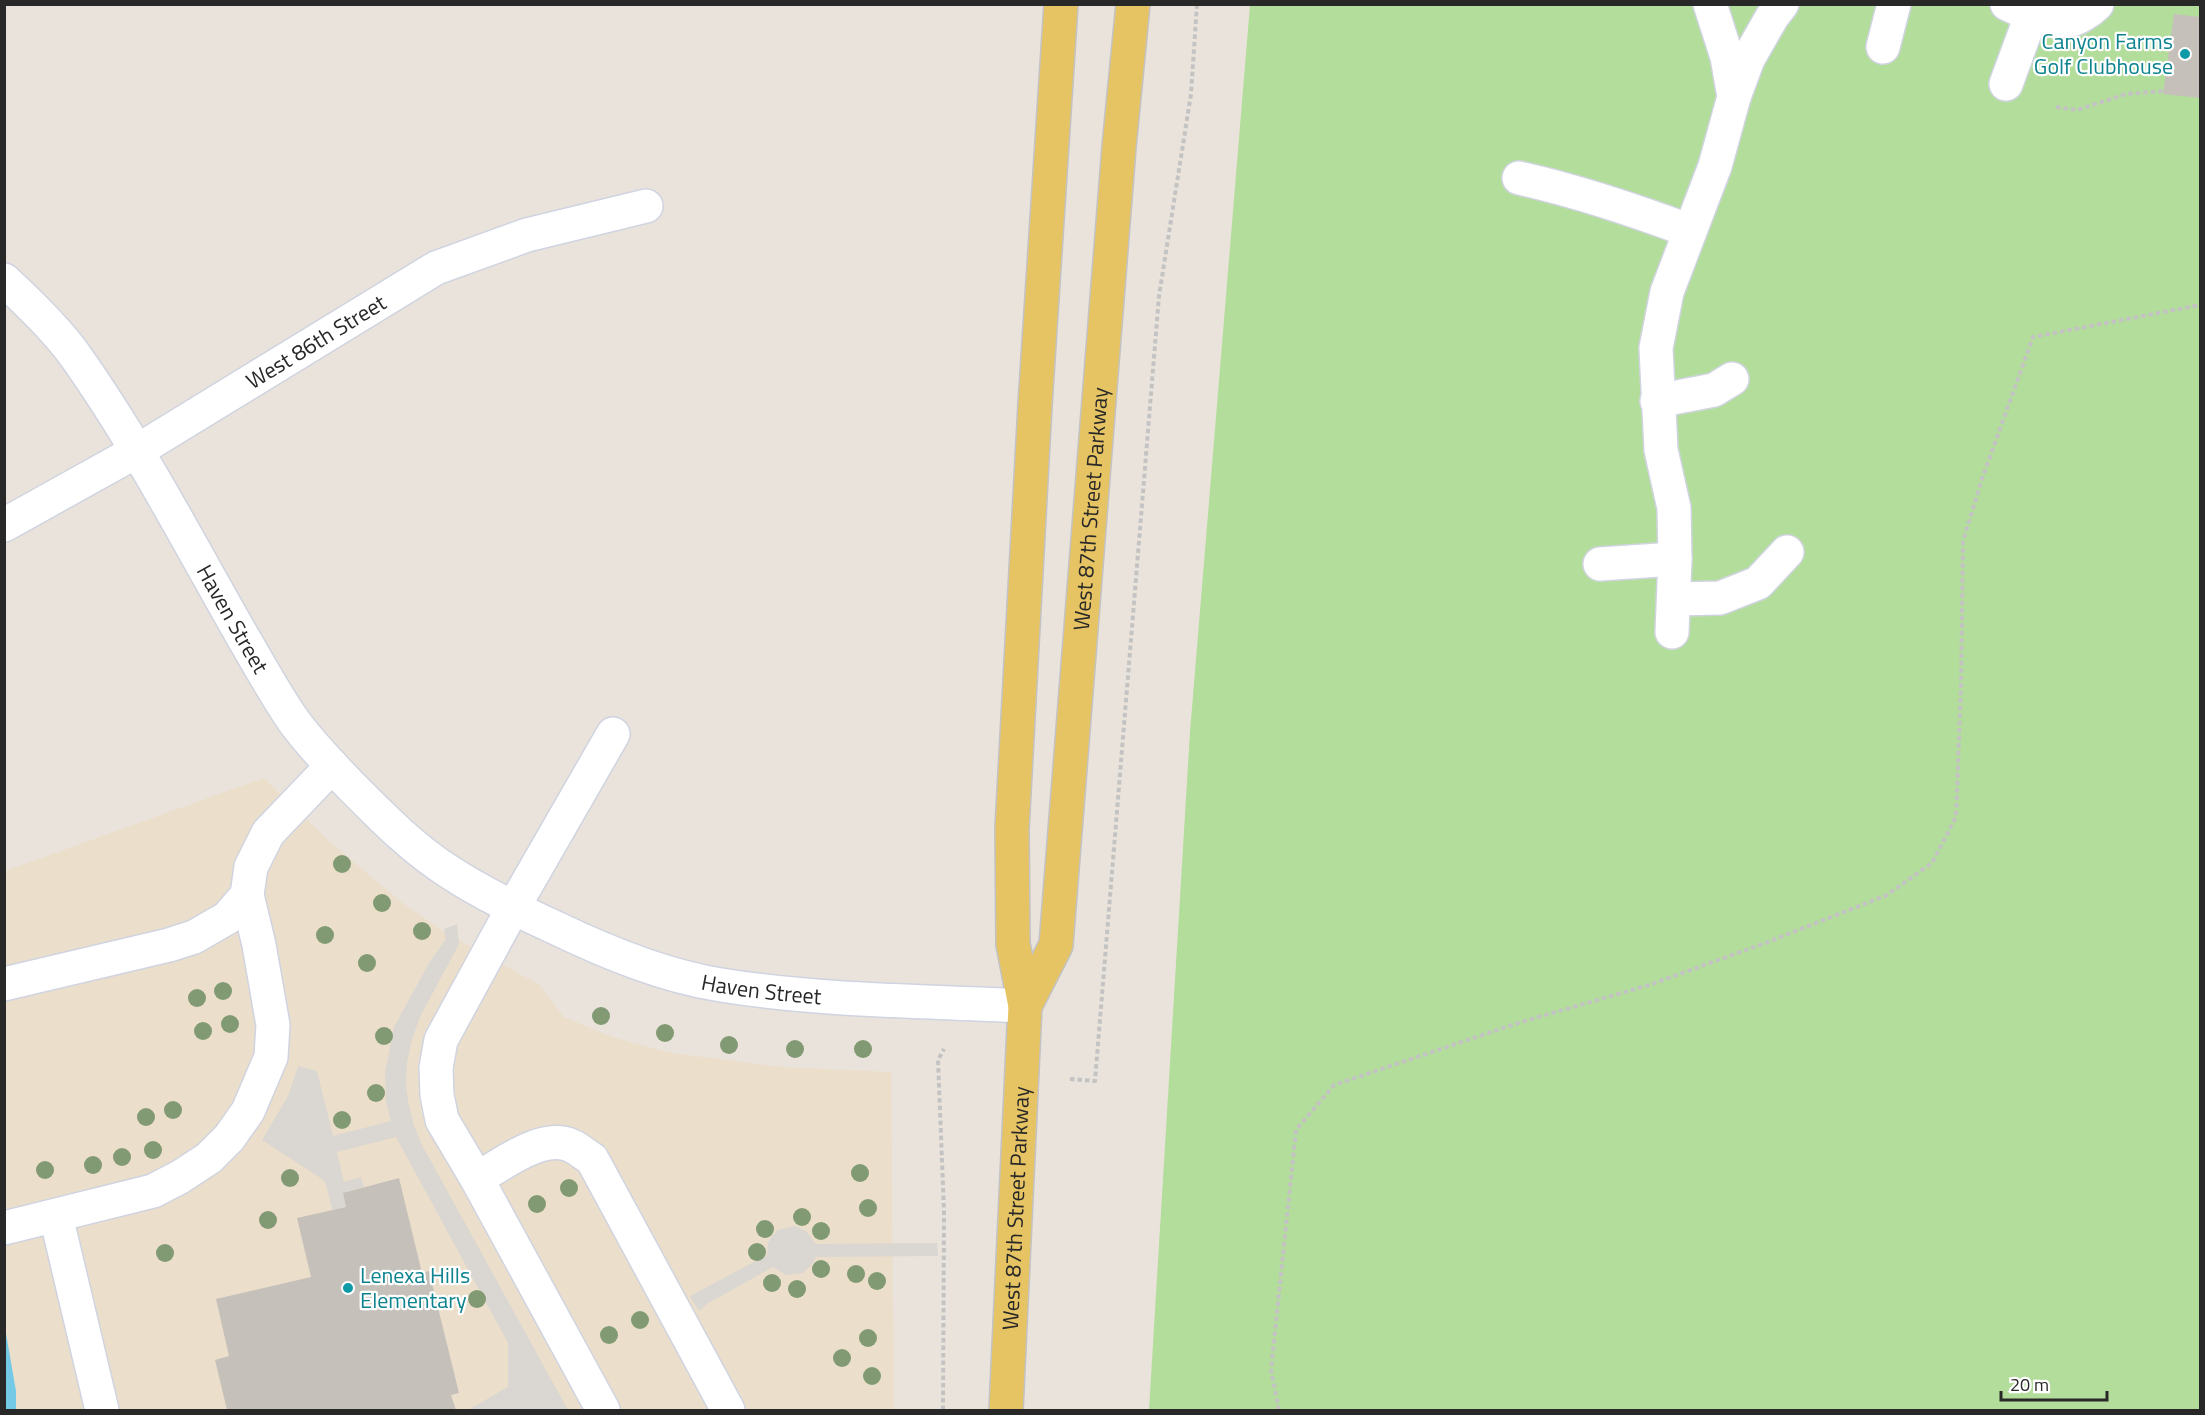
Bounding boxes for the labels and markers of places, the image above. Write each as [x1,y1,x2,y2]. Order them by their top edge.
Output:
place label: Canyon Farms Golf Clubhouse [2034,24,2173,83]
marker: Canyon Farms Golf Clubhouse [2178,47,2192,61]
place label: Lenexa Hills Elementary [360,1258,470,1317]
marker: Lenexa Hills Elementary [341,1281,355,1295]

